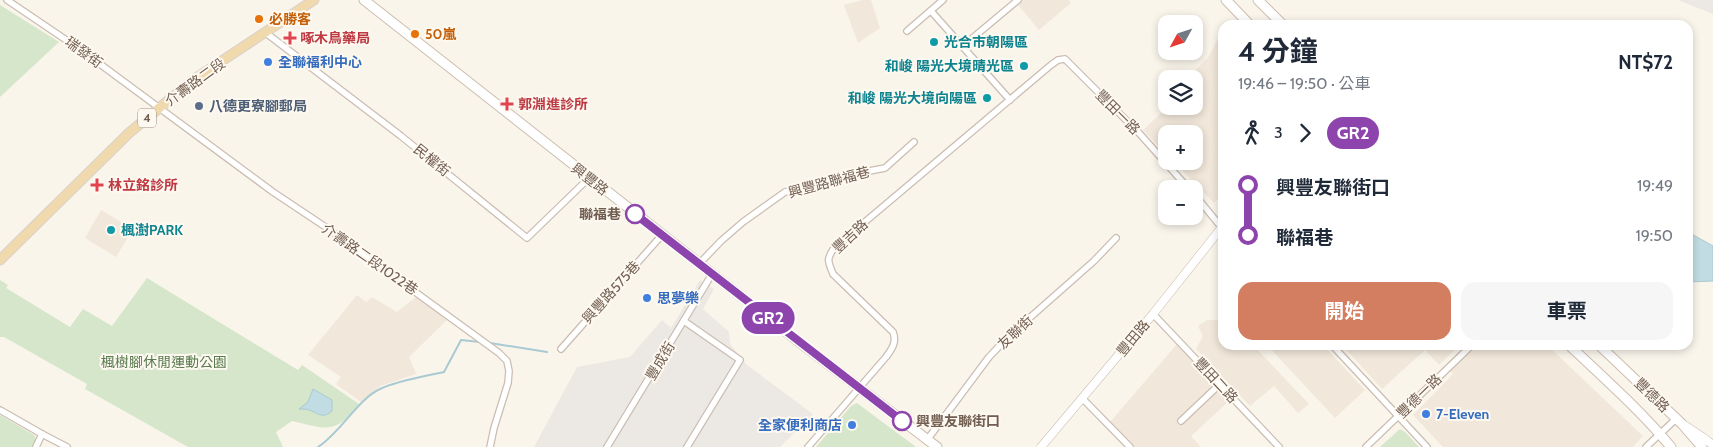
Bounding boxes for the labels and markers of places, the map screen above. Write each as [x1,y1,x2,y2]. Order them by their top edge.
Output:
place label: 必勝客 [269,10,311,28]
marker: 必勝客 [253,13,265,25]
place label: 50嵐 [425,25,456,43]
marker: 50嵐 [409,28,421,40]
place label: 啄木鳥藥局 [300,29,370,47]
marker: 啄木鳥藥局 [284,32,296,44]
place label: 光合市朝陽區 [944,33,1028,51]
marker: 光合市朝陽區 [928,36,940,48]
place label: 全聯福利中心 [278,53,362,71]
marker: 全聯福利中心 [262,56,274,68]
place label: 和峻 陽光大境晴光區 [885,57,1014,75]
marker: 和峻 陽光大境晴光區 [1018,60,1030,72]
place label: 和峻 陽光大境向陽區 [848,89,977,107]
marker: 和峻 陽光大境向陽區 [981,92,993,104]
place label: 郭淵進診所 [518,95,588,113]
place label: 八德更寮腳郵局 [209,97,307,115]
marker: 郭淵進診所 [500,97,514,111]
marker: 八德更寮腳郵局 [193,100,205,112]
place label: 林立銘診所 [108,176,178,194]
marker: 林立銘診所 [90,178,104,192]
marker: 聯福巷 [625,204,645,224]
place label: 聯福巷 [579,205,621,223]
place label: 楓澍PARK [121,221,183,239]
marker: 楓澍PARK [105,224,117,236]
place label: 思夢樂 [657,289,699,307]
marker: 思夢樂 [641,292,653,304]
place label: 7-Eleven [1436,405,1489,423]
marker: 7-Eleven [1420,408,1432,420]
marker: 興豐友聯街口 [892,411,912,431]
place label: 興豐友聯街口 [916,412,1000,430]
place label: 全家便利商店 [758,416,842,434]
marker: 全家便利商店 [846,419,858,431]

